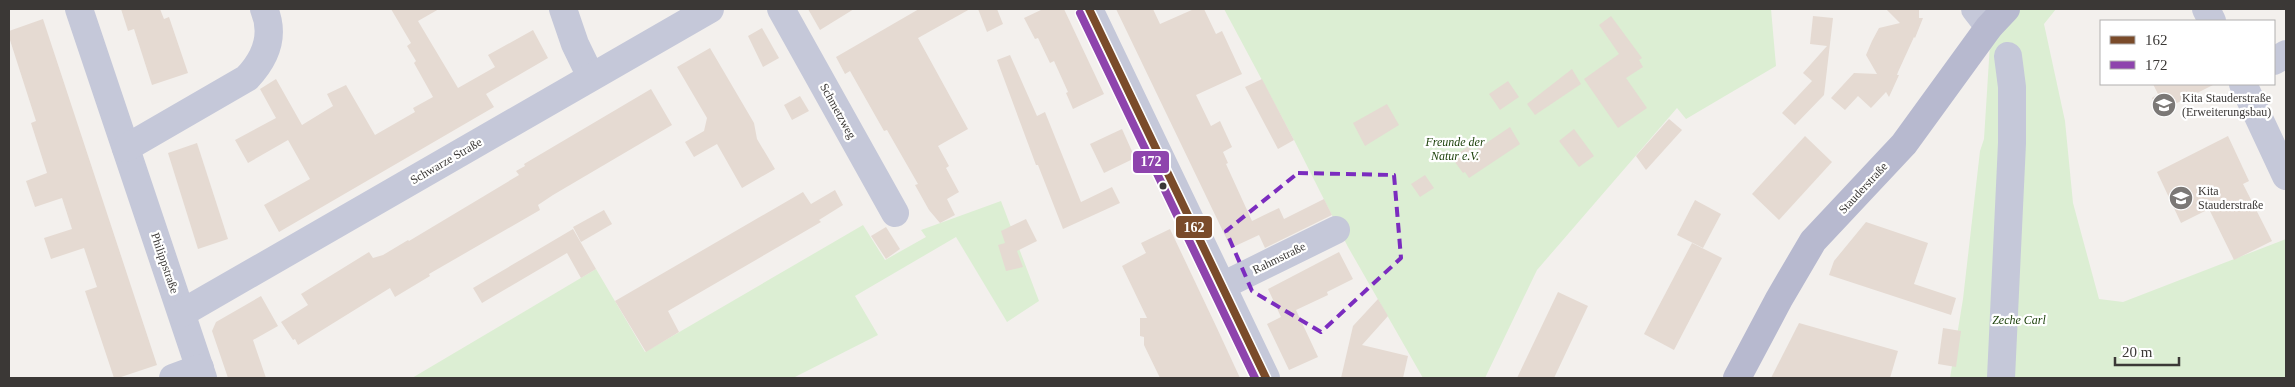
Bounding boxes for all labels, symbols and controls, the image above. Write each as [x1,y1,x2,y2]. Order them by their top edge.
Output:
legend [2100,20,2275,85]
text: 162 [2145,32,2168,48]
text: 172 [2145,57,2168,73]
street label: Schmetzweg [817,81,859,141]
place label: Kita Stauderstraße (Erweiterungsbau) [2182,91,2271,119]
school or university icon: Kita Stauderstraße (Erweiterungsbau) [2151,92,2177,118]
street label: Schwarze Straße [408,135,484,187]
park label: Freunde der Natur e.V. [1424,135,1485,163]
line badge: 172 [1132,150,1170,174]
text: 172 [1141,154,1162,169]
street label: Stauderstraße [1836,159,1890,217]
unlabelled marker [1158,181,1168,191]
place label: Kita Stauderstraße [2198,184,2263,212]
school or university icon: Kita Stauderstraße [2168,185,2194,211]
line badge: 162 [1175,215,1213,239]
text: 162 [1184,220,1205,235]
street label: Philippstraße [148,231,182,295]
street label: Rahmstraße [1250,239,1308,277]
park label: Zeche Carl [1992,313,2046,327]
scale bar [2115,334,2179,366]
text: 20 m [2122,344,2153,360]

